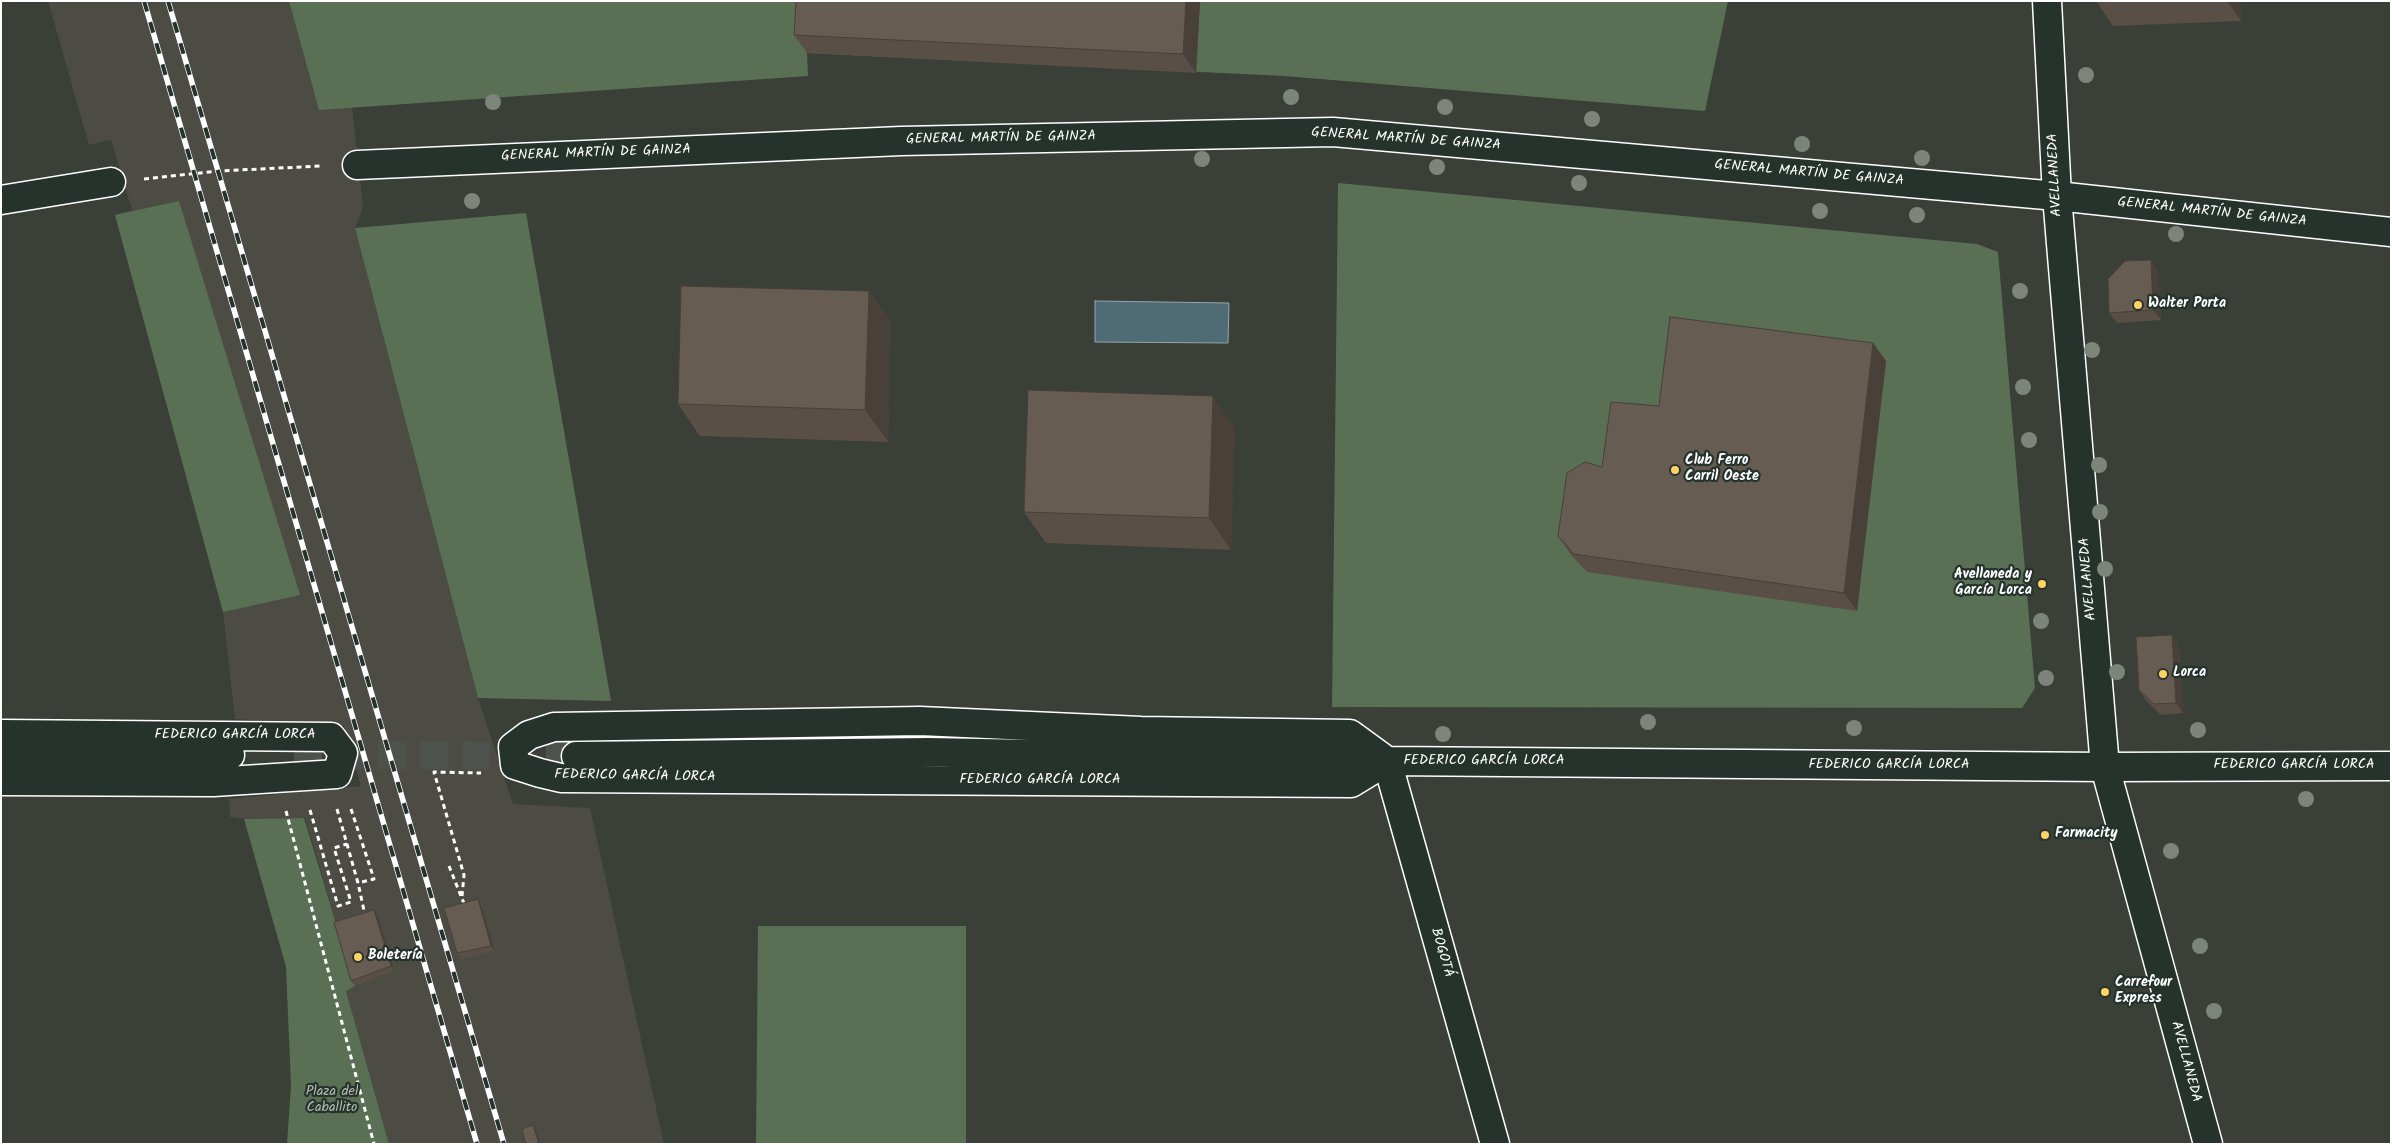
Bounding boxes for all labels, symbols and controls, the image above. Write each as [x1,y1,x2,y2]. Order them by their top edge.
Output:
street label: GENERAL MARTÍN DE GAINZA [1311,125,1501,155]
street label: GENERAL MARTÍN DE GAINZA [906,129,1096,149]
street label: AVELLANEDA [2045,133,2067,217]
street label: GENERAL MARTÍN DE GAINZA [501,142,691,166]
street label: GENERAL MARTÍN DE GAINZA [1714,157,1904,191]
street label: GENERAL MARTÍN DE GAINZA [2117,195,2307,231]
place label: Walter Porta [2148,297,2226,313]
marker: Walter Porta [2132,299,2144,311]
place label: Club Ferro Carril Oeste [1685,454,1759,487]
marker: Club Ferro Carril Oeste [1669,464,1681,476]
street label: AVELLANEDA [2077,537,2101,621]
place label: Avellaneda y García Lorca [1954,568,2032,600]
marker: Avellaneda y García Lorca [2036,578,2048,590]
place label: Lorca [2173,666,2206,682]
marker: Lorca [2157,668,2169,680]
street label: FEDERICO GARCÍA LORCA [154,728,316,744]
street label: FEDERICO GARCÍA LORCA [1403,754,1565,770]
street label: FEDERICO GARCÍA LORCA [1808,758,1970,774]
street label: FEDERICO GARCÍA LORCA [2213,758,2375,774]
street label: FEDERICO GARCÍA LORCA [554,767,716,787]
street label: FEDERICO GARCÍA LORCA [959,773,1121,789]
place label: Farmacity [2055,827,2117,843]
marker: Farmacity [2039,829,2051,841]
street label: BOGOTÁ [1426,926,1456,980]
place label: Boletería [368,949,423,965]
marker: Boletería [352,951,364,963]
place label: Carrefour Express [2115,976,2172,1009]
marker: Carrefour Express [2099,986,2111,998]
street label: AVELLANEDA [2166,1020,2204,1104]
park label: Plaza del Caballito [306,1085,358,1118]

